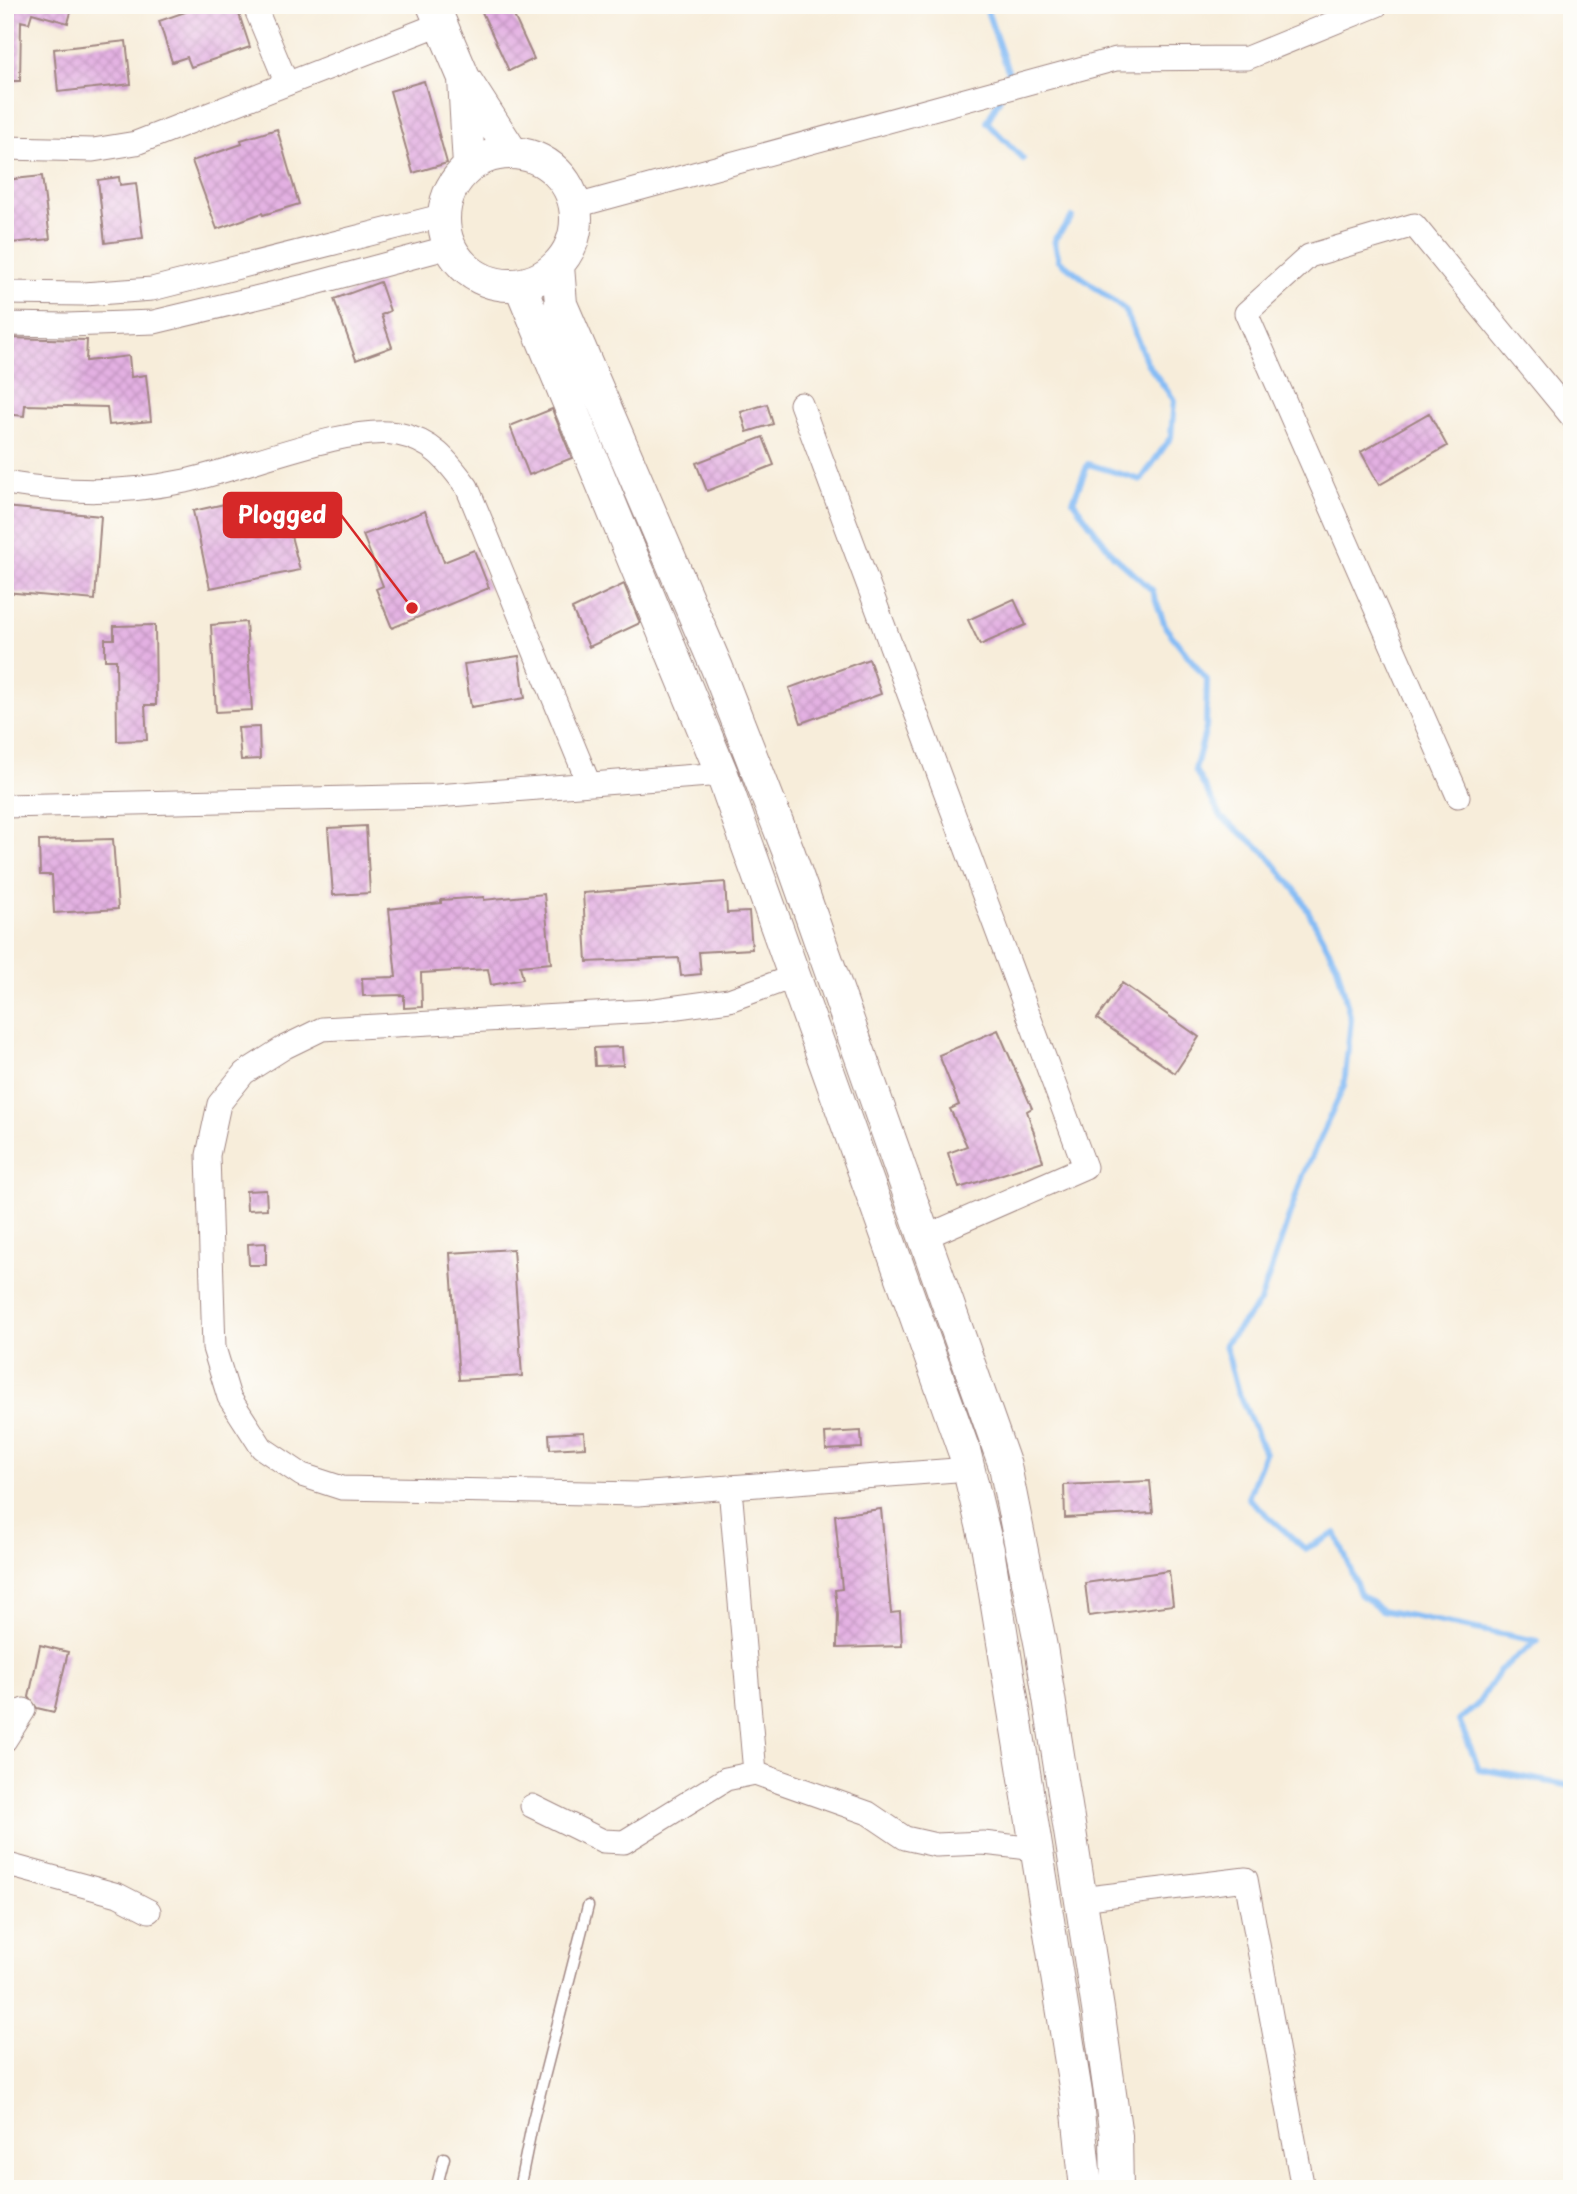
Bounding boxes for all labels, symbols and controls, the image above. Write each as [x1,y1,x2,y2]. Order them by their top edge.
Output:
callout: Plogged [224,493,341,537]
text: Plogged [237,496,327,531]

